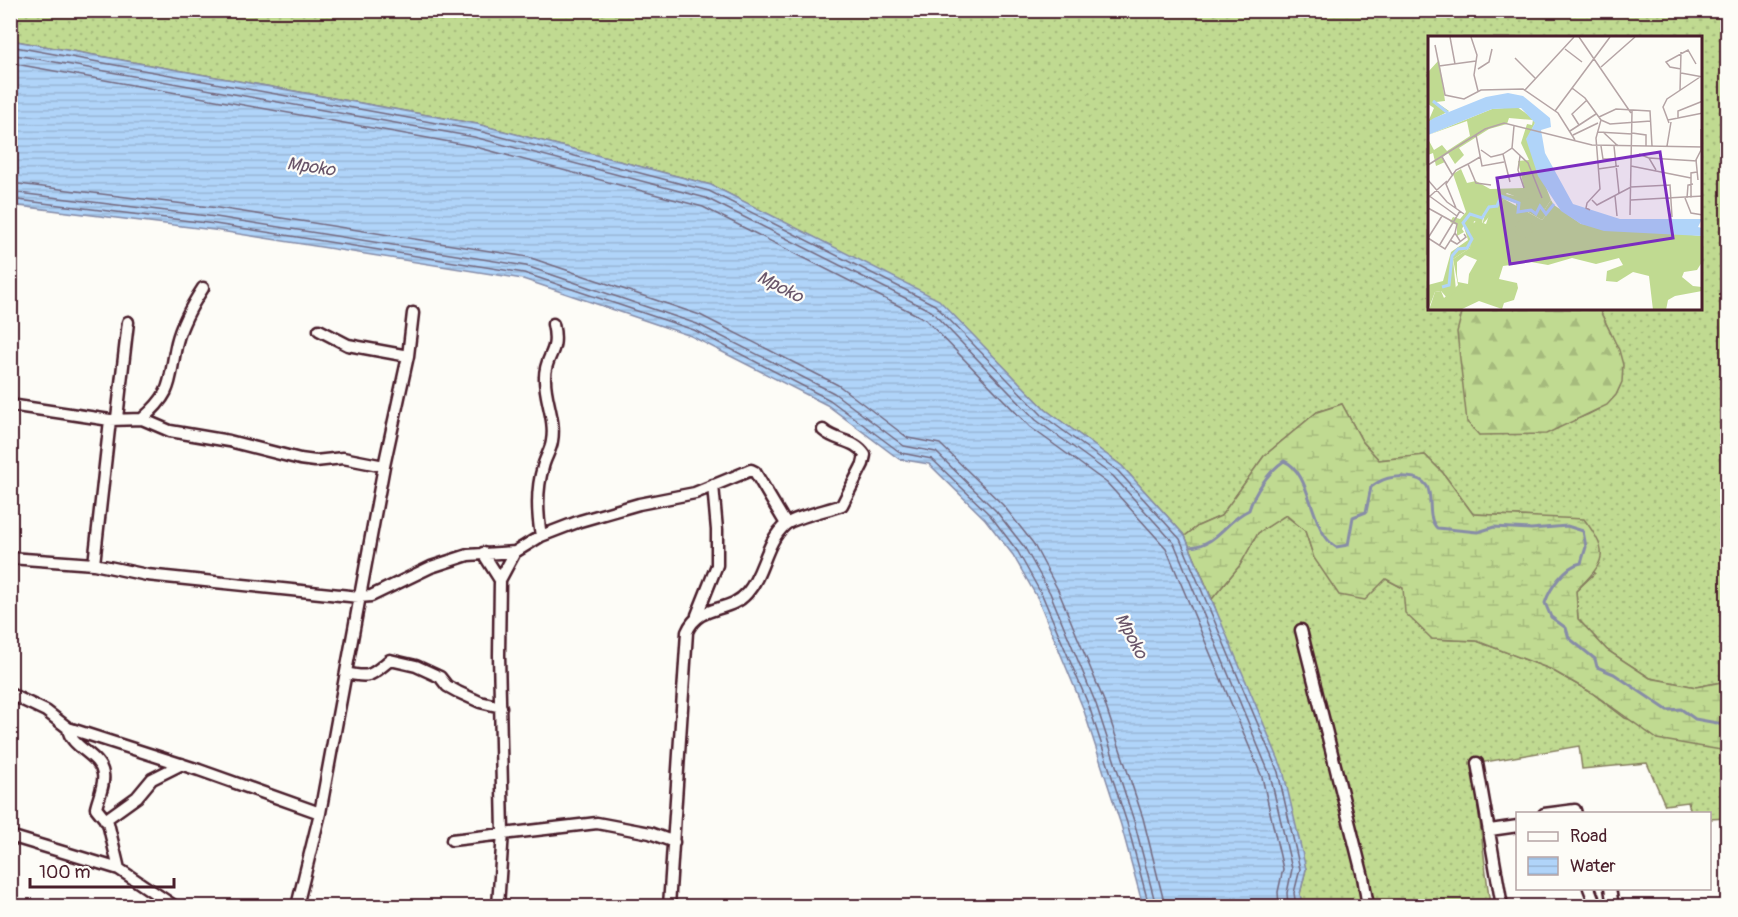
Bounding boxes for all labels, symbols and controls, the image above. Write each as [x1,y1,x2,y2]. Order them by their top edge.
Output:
inset map [1428,36,1702,310]
water label: Mpoko [285,152,338,182]
water label: Mpoko [753,266,808,309]
water label: Mpoko [1110,609,1153,664]
legend [1516,812,1711,890]
text: Road [1570,825,1607,848]
scale bar [30,851,174,889]
text: Water [1570,855,1616,878]
text: 100 m [39,861,91,884]

